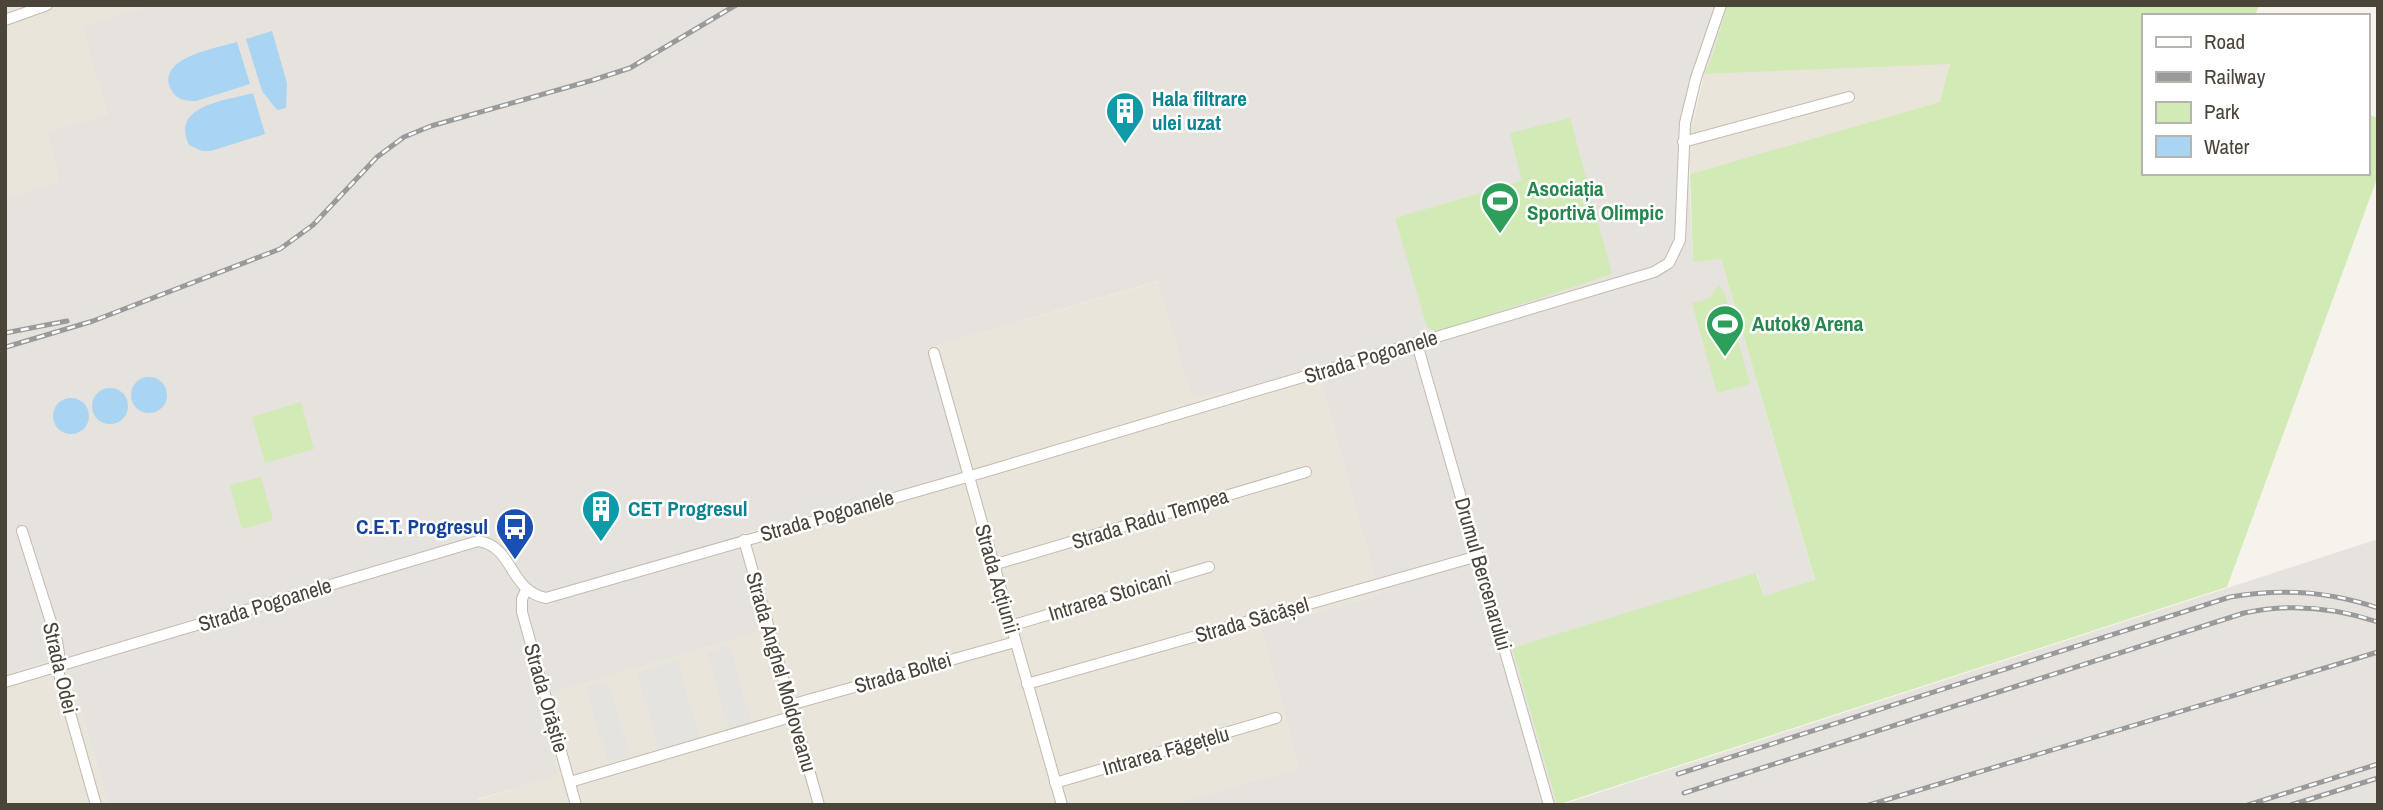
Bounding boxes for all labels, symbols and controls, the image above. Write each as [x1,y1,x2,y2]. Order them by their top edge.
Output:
legend [2142,14,2369,175]
text: Road [2204,27,2245,56]
text: Railway [2204,62,2266,91]
place label: Hala filtrare ulei uzat [1152,84,1247,137]
building icon: Hala filtrare ulei uzat [1104,90,1146,145]
text: Park [2204,97,2240,126]
text: Water [2204,132,2250,161]
place label: Asociația Sportivă Olimpic [1527,174,1664,227]
sports icon: Asociația Sportivă Olimpic [1479,180,1521,235]
sports icon: Autok9 Arena [1704,303,1746,358]
place label: Autok9 Arena [1752,309,1864,338]
street label: Strada Pogoanele [1301,323,1441,391]
street label: Strada Radu Tempea [1068,481,1232,556]
street label: Strada Pogoanele [757,483,897,548]
building icon: CET Progresul [580,488,622,543]
place label: CET Progresul [628,494,748,523]
street label: Drumul Bercenarului [1448,494,1519,654]
bus stop icon: C.E.T. Progresul [494,506,536,561]
place label: C.E.T. Progresul [356,512,488,541]
street label: Strada Acțiunii [968,521,1027,637]
street label: Intrarea Stoicani [1045,563,1175,628]
street label: Strada Anghel Moldoveanu [739,568,824,775]
street label: Strada Pogoanele [195,571,335,639]
street label: Strada Săcășel [1192,589,1312,650]
street label: Strada Odei [36,619,85,716]
street label: Strada Orăștie [517,640,576,756]
street label: Strada Boltei [851,645,955,700]
street label: Intrarea Făgețelu [1099,719,1232,782]

